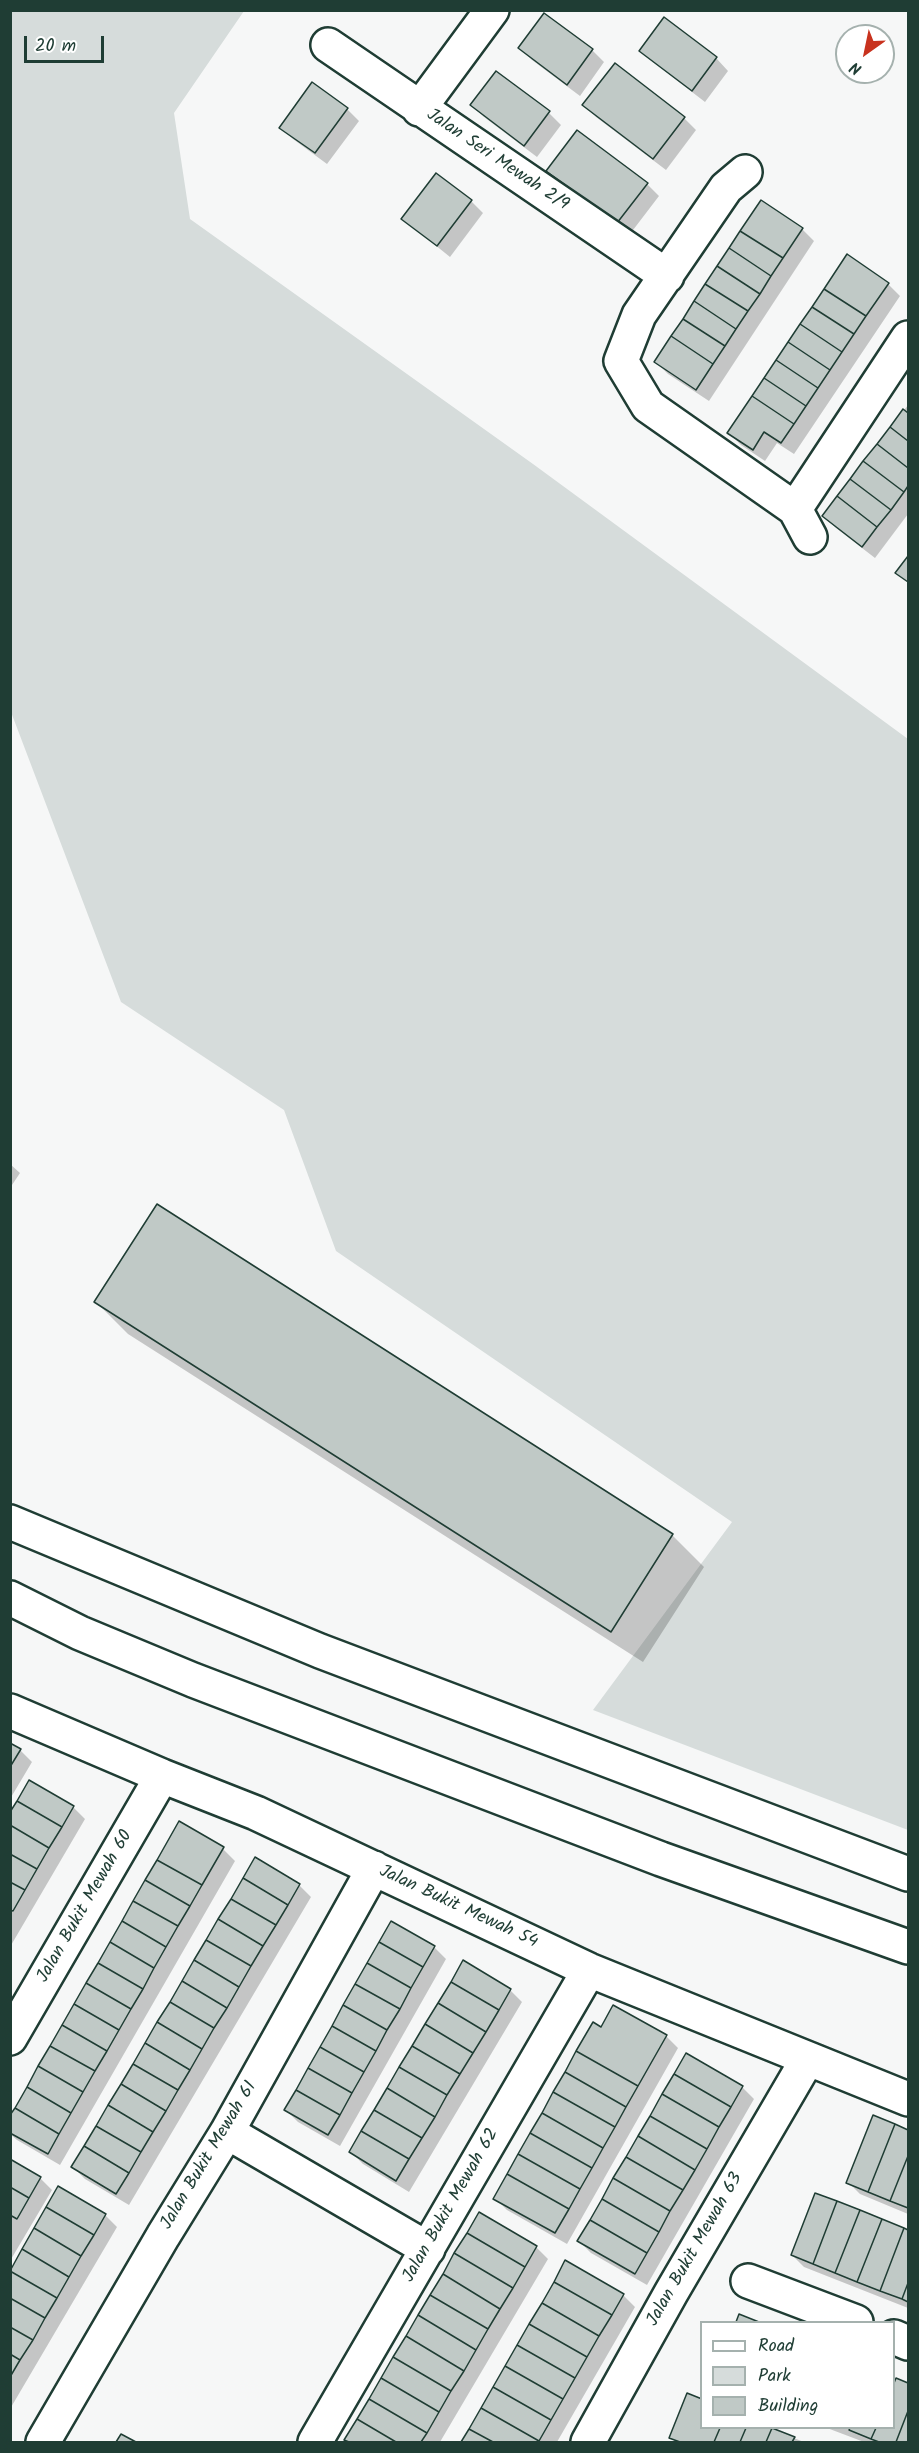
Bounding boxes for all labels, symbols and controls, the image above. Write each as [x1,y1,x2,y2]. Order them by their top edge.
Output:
scale bar [27,24,106,62]
north arrow [835,24,895,84]
text: 20 m [35,32,76,61]
text: N [845,55,867,81]
street label: Jalan Seri Mewah 2/9 [422,105,572,217]
street label: Jalan Bukit Mewah 60 [34,1827,138,1987]
street label: Jalan Bukit Mewah 54 [375,1862,541,1954]
street label: Jalan Bukit Mewah 61 [157,2078,263,2234]
street label: Jalan Bukit Mewah 62 [399,2125,505,2287]
street label: Jalan Bukit Mewah 63 [643,2169,749,2331]
legend [700,2321,895,2429]
text: Road [758,2332,794,2361]
text: Park [758,2362,791,2391]
text: Building [758,2392,818,2421]

